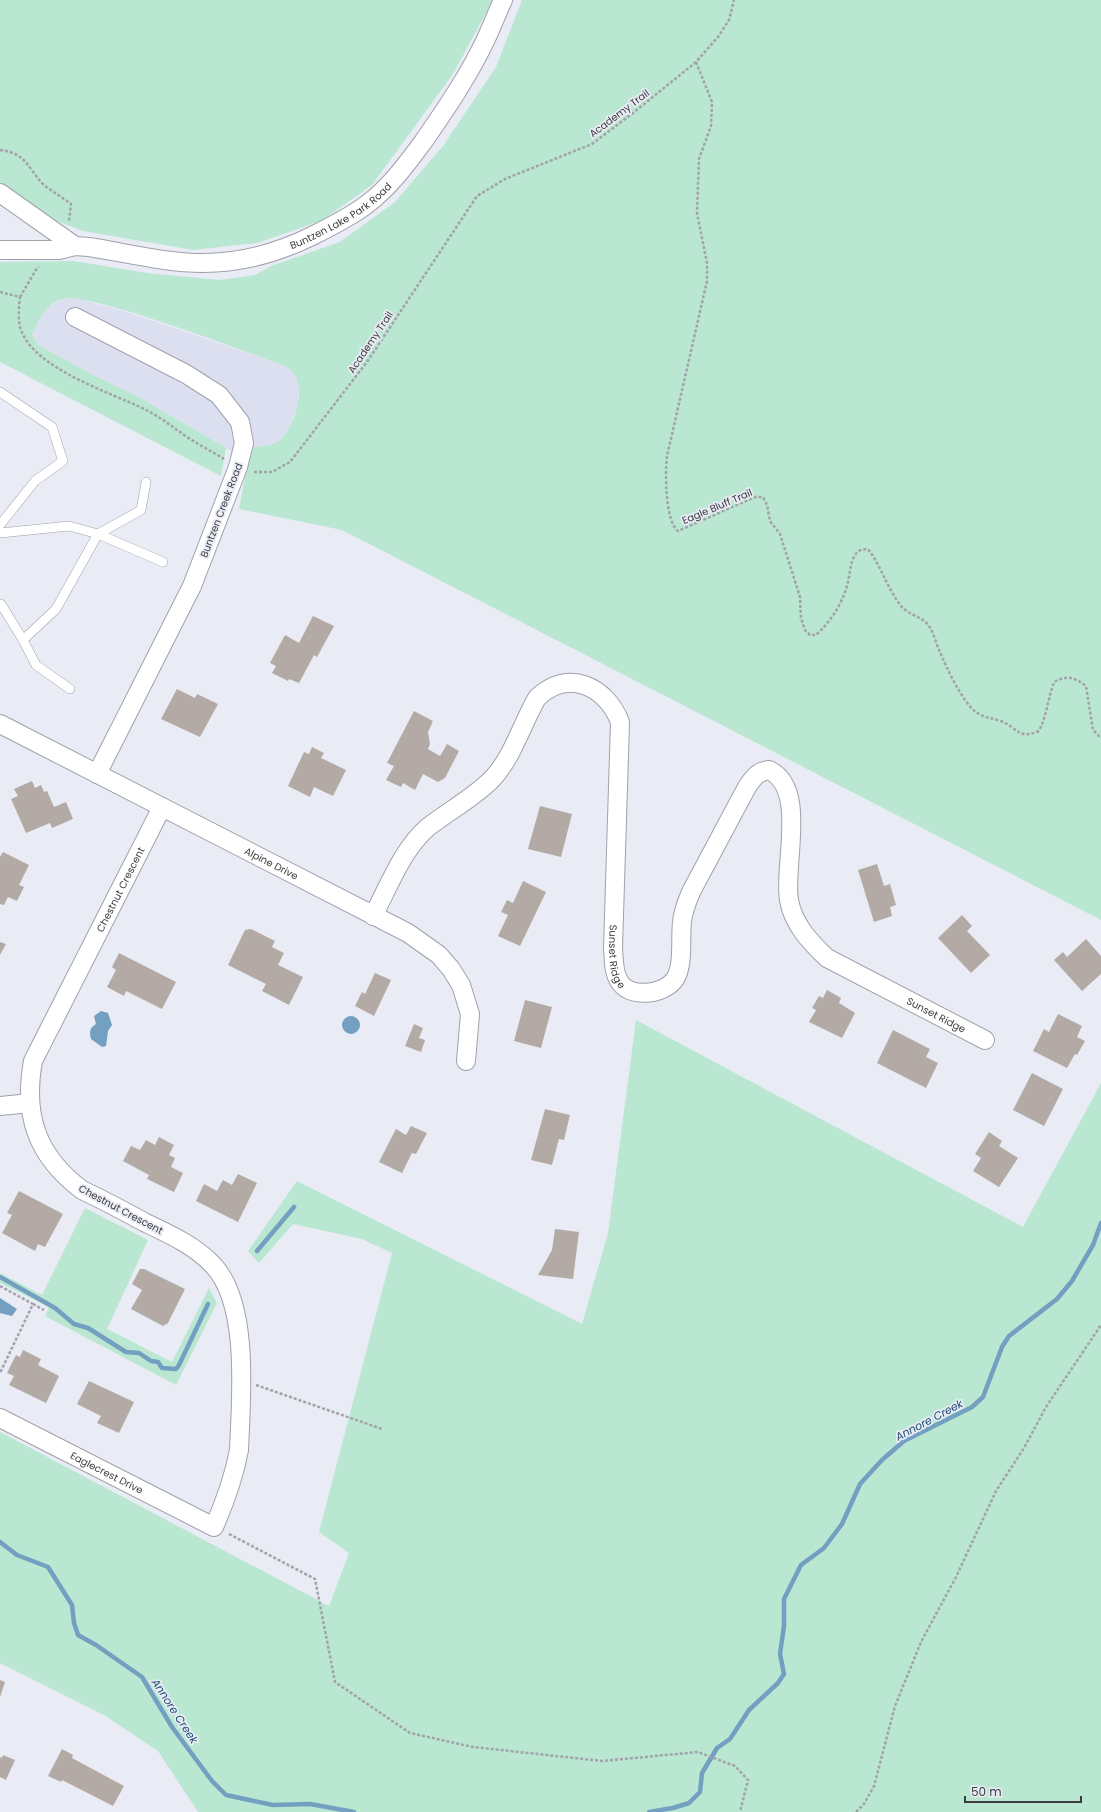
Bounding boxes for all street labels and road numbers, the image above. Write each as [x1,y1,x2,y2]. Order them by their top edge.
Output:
street label: Academy Trail [586,86,653,141]
street label: Buntzen Lake Park Road [288,179,395,253]
street label: Academy Trail [344,308,397,376]
street label: Buntzen Creek Road [197,461,246,560]
street label: Eagle Bluff Trail [680,485,755,528]
street label: Alpine Drive [242,843,301,884]
street label: Chestnut Crescent [93,844,149,935]
street label: Sunset Ridge [605,924,629,992]
street label: Sunset Ridge [904,994,968,1037]
street label: Chestnut Crescent [76,1181,166,1238]
street label: Eaglecrest Drive [68,1448,146,1498]

